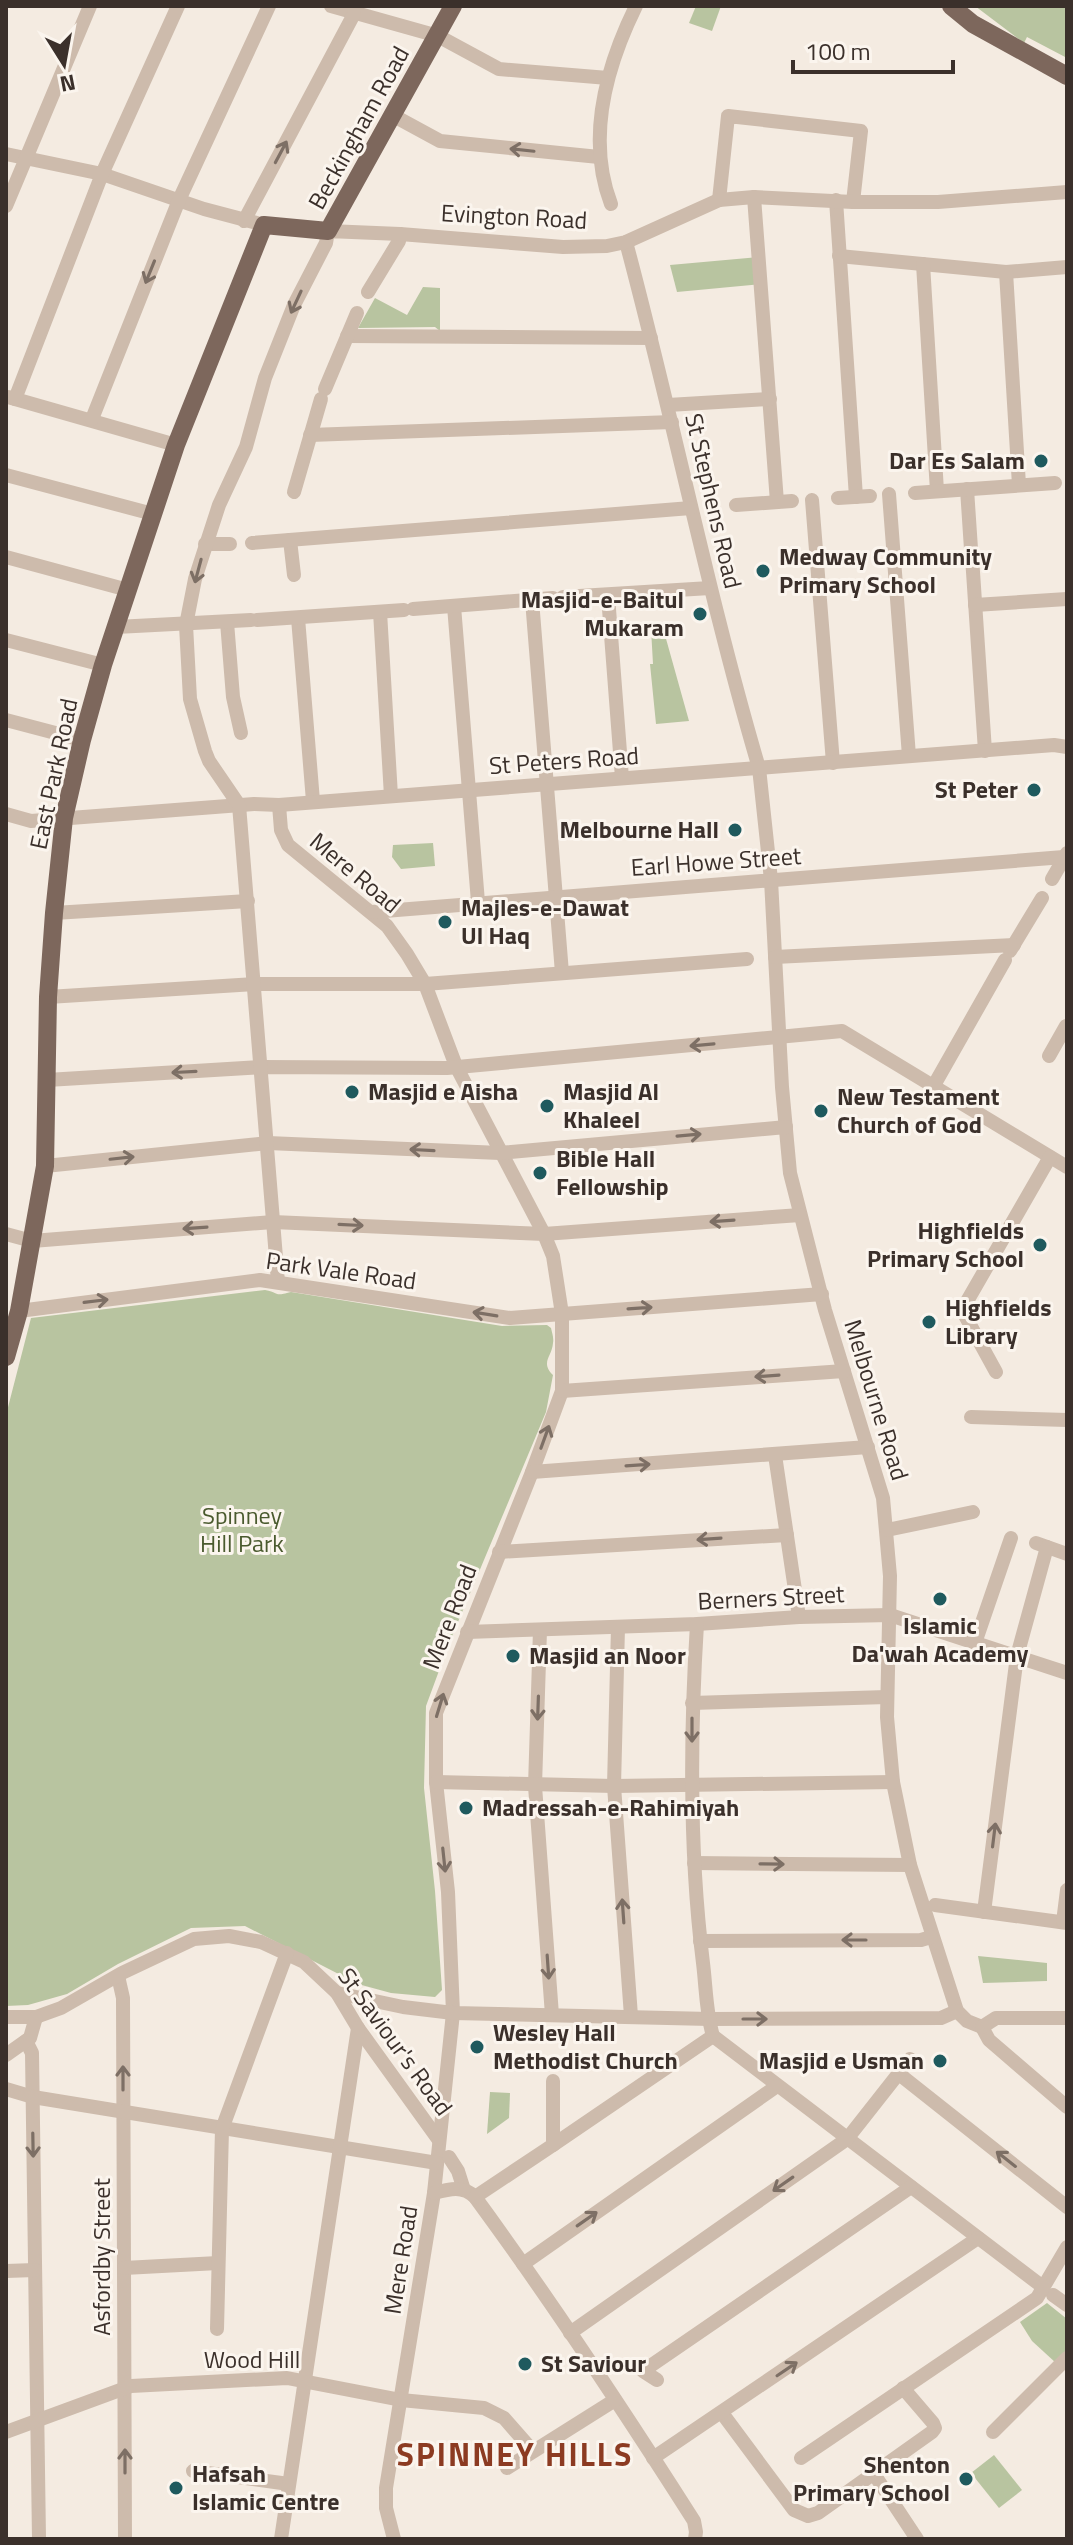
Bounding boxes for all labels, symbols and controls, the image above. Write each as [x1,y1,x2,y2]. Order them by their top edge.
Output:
north arrow [24,24,104,104]
scale bar [793,24,953,74]
text: 100 m [805,33,871,69]
street label: Beckingham Road [298,39,418,216]
text: N [57,65,79,102]
one-way arrow [273,141,289,165]
one-way arrow [509,142,536,157]
street label: Evington Road [440,194,588,238]
one-way arrow [142,259,156,284]
one-way arrow [288,289,303,313]
street label: St Stephens Road [676,410,752,592]
place label: Dar Es Salam [889,442,1025,478]
marker: Dar Es Salam [1032,452,1050,470]
place label: Medway Community Primary School [779,538,992,602]
one-way arrow [189,558,204,584]
marker: Medway Community Primary School [754,562,772,580]
place label: Masjid-e-Baitul Mukaram [521,581,684,645]
marker: Masjid-e-Baitul Mukaram [691,605,709,623]
street label: East Park Road [19,695,87,853]
street label: St Peters Road [488,737,640,783]
place label: St Peter [935,771,1018,807]
marker: St Peter [1025,781,1043,799]
place label: Melbourne Hall [560,811,719,847]
marker: Melbourne Hall [726,821,744,839]
street label: Mere Road [302,823,409,921]
street label: Earl Howe Street [630,837,803,885]
place label: Majles-e-Dawat Ul Haq [461,889,629,953]
marker: Majles-e-Dawat Ul Haq [436,913,454,931]
one-way arrow [689,1038,716,1053]
one-way arrow [171,1065,198,1080]
place label: Masjid e Aisha [368,1073,518,1109]
place label: Masjid Al Khaleel [563,1073,659,1137]
place label: New Testament Church of God [837,1078,1000,1142]
marker: Masjid e Aisha [343,1083,361,1101]
marker: Masjid Al Khaleel [538,1097,556,1115]
marker: New Testament Church of God [812,1102,830,1120]
one-way arrow [675,1127,702,1142]
place label: Bible Hall Fellowship [556,1140,669,1204]
one-way arrow [409,1142,436,1157]
one-way arrow [108,1150,135,1165]
marker: Bible Hall Fellowship [531,1164,549,1182]
place label: Highfields Primary School [867,1212,1024,1276]
one-way arrow [709,1214,736,1229]
one-way arrow [337,1218,364,1233]
one-way arrow [182,1221,209,1236]
marker: Highfields Primary School [1031,1236,1049,1254]
street label: Park Vale Road [264,1242,419,1298]
place label: Highfields Library [945,1289,1052,1353]
one-way arrow [83,1293,108,1308]
one-way arrow [626,1300,653,1315]
one-way arrow [472,1306,498,1321]
marker: Highfields Library [920,1313,938,1331]
street label: Melbourne Road [835,1315,918,1484]
one-way arrow [754,1369,781,1384]
one-way arrow [539,1425,553,1450]
one-way arrow [624,1457,651,1472]
park label: Spinney Hill Park [200,1497,284,1561]
one-way arrow [696,1532,723,1547]
street label: Mere Road [413,1559,486,1674]
street label: Berners Street [697,1575,846,1619]
marker: Islamic Da'wah Academy [931,1590,949,1608]
place label: Islamic Da'wah Academy [851,1607,1029,1671]
place label: Masjid an Noor [529,1637,686,1673]
marker: Masjid an Noor [504,1647,522,1665]
one-way arrow [434,1693,448,1718]
one-way arrow [530,1694,545,1721]
one-way arrow [684,1716,700,1743]
place label: Madressah-e-Rahimiyah [482,1789,739,1825]
marker: Madressah-e-Rahimiyah [457,1799,475,1817]
one-way arrow [987,1823,1002,1848]
one-way arrow [437,1846,452,1873]
one-way arrow [758,1856,785,1872]
one-way arrow [615,1898,630,1925]
one-way arrow [841,1932,868,1948]
one-way arrow [541,1953,556,1980]
street label: St Saviour's Road [330,1960,462,2123]
one-way arrow [741,2011,768,2027]
place label: Wesley Hall Methodist Church [493,2014,678,2078]
marker: Wesley Hall Methodist Church [468,2038,486,2056]
place label: Masjid e Usman [759,2042,924,2078]
marker: Masjid e Usman [931,2052,949,2070]
one-way arrow [115,2065,131,2092]
one-way arrow [26,2131,41,2158]
one-way arrow [996,2150,1017,2167]
one-way arrow [773,2176,795,2192]
street label: Asfordby Street [83,2178,119,2336]
street label: Mere Road [374,2203,426,2317]
one-way arrow [576,2211,598,2227]
street label: Wood Hill [204,2341,300,2377]
place label: St Saviour [541,2345,646,2381]
marker: St Saviour [516,2355,534,2373]
one-way arrow [775,2361,797,2377]
district label: SPINNEY HILLS [397,2430,633,2478]
place label: Shenton Primary School [793,2446,950,2510]
one-way arrow [117,2448,133,2475]
place label: Hafsah Islamic Centre [192,2455,340,2519]
marker: Shenton Primary School [957,2470,975,2488]
marker: Hafsah Islamic Centre [167,2479,185,2497]

